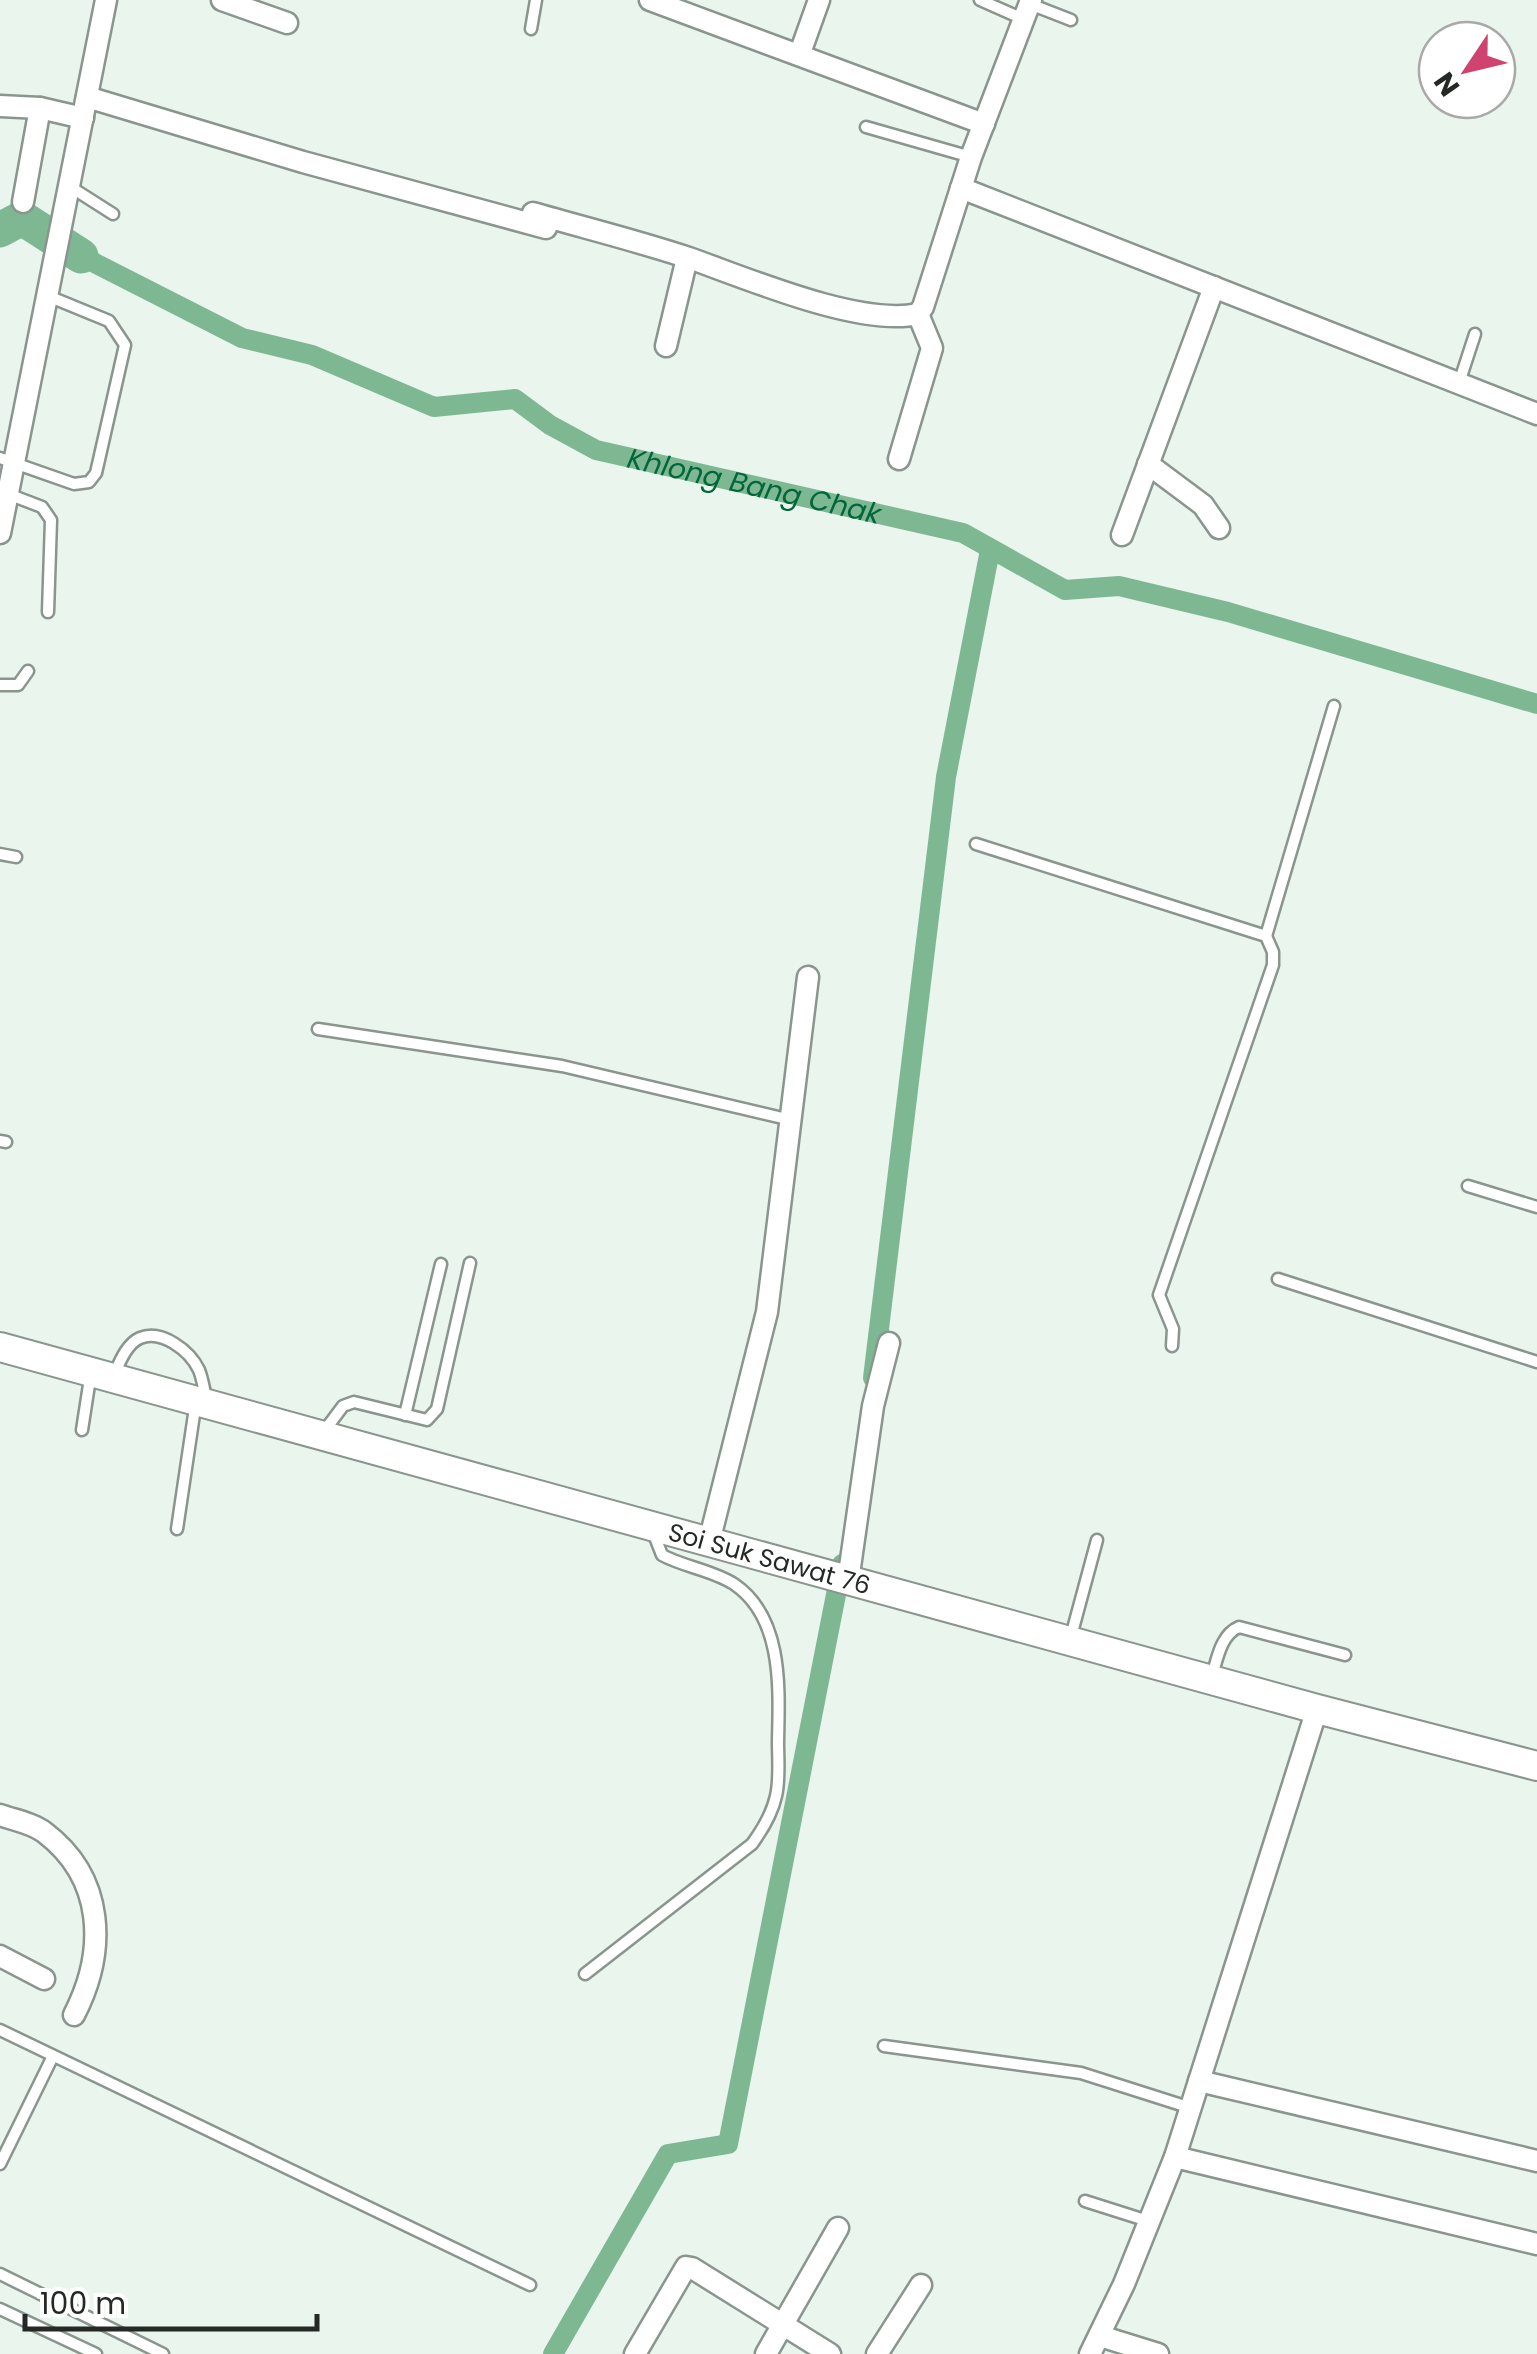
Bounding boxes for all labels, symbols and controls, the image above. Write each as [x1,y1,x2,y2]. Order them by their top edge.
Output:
north arrow [1417,20,1517,120]
text: N [1425,64,1469,104]
water label: Khlong Bang Chak [624,439,886,534]
street label: Soi Suk Sawat 76 [664,1515,874,1603]
scale bar [25,2269,318,2331]
text: 100 m [40,2282,126,2325]

